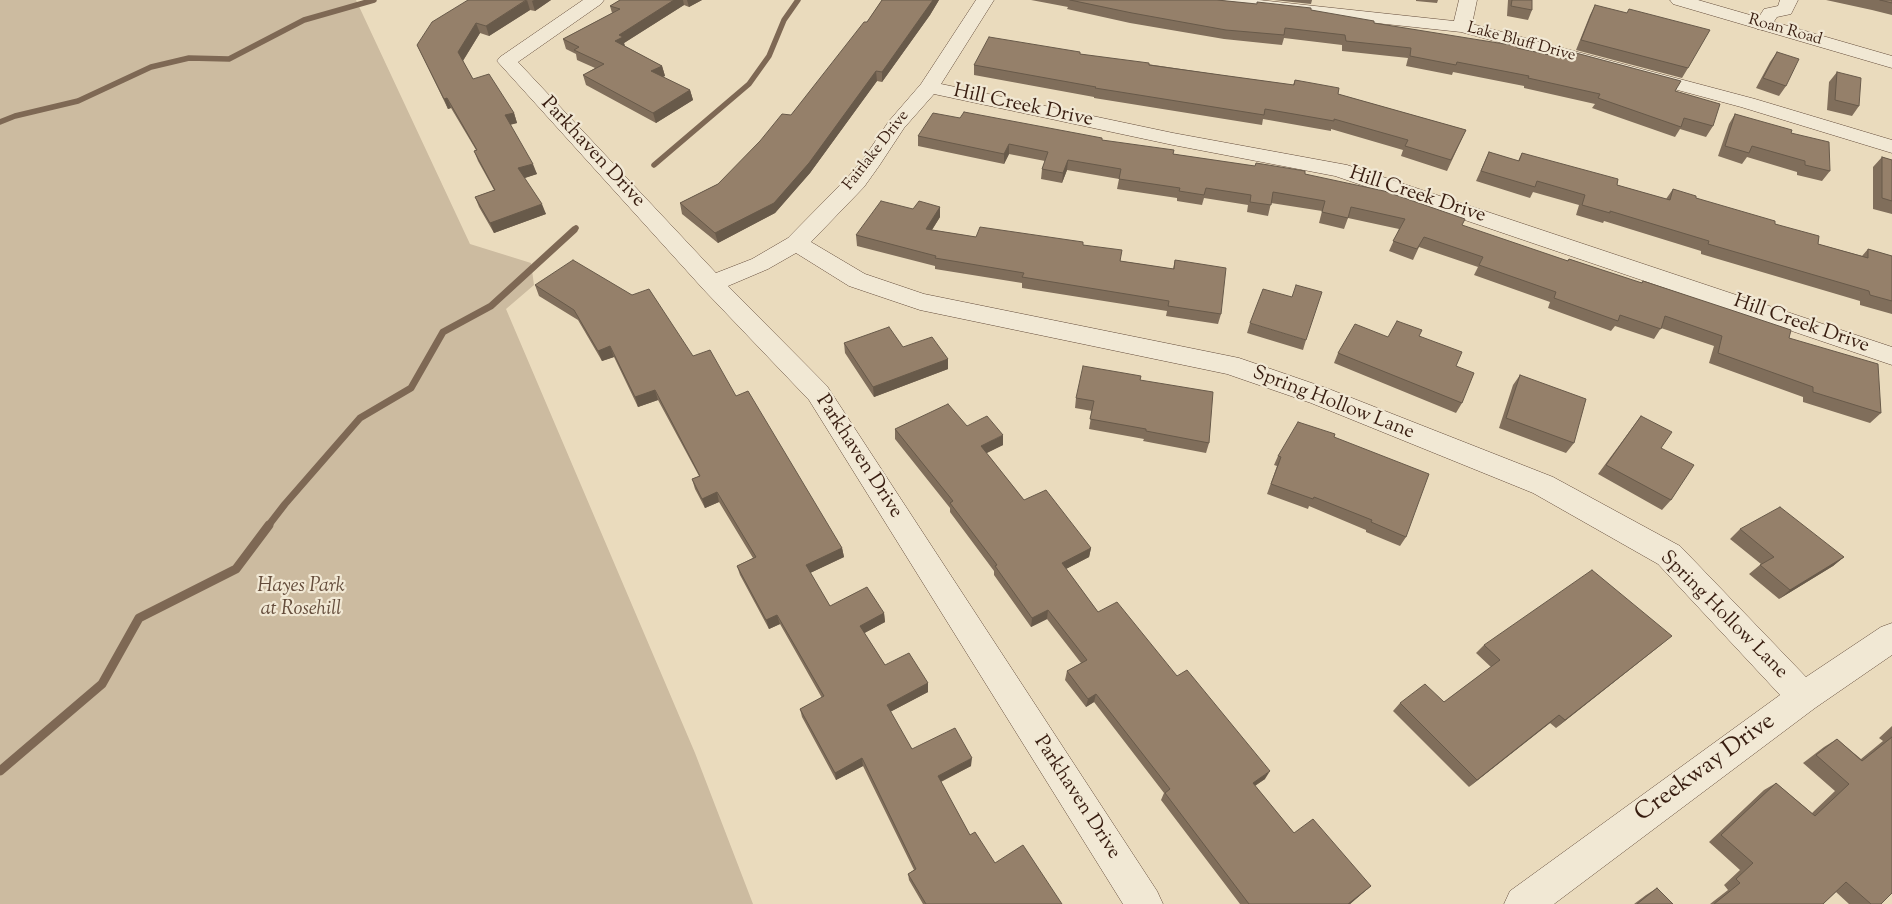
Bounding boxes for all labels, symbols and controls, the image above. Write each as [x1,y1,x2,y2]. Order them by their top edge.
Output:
street label: Roan Road [1746,11,1824,51]
street label: Lake Bluff Drive [1465,19,1577,67]
street label: Hill Creek Drive [951,80,1095,134]
street label: Parkhaven Drive [535,93,649,213]
street label: Fairlake Drive [840,107,914,195]
street label: Hill Creek Drive [1346,163,1488,229]
street label: Hill Creek Drive [1730,291,1872,359]
street label: Spring Hollow Lane [1249,362,1417,446]
street label: Parkhaven Drive [809,391,907,523]
street label: Spring Hollow Lane [1654,547,1792,685]
park label: Hayes Park at Rosehill [257,576,345,623]
street label: Creekway Drive [1630,708,1782,830]
street label: Parkhaven Drive [1027,732,1125,864]

